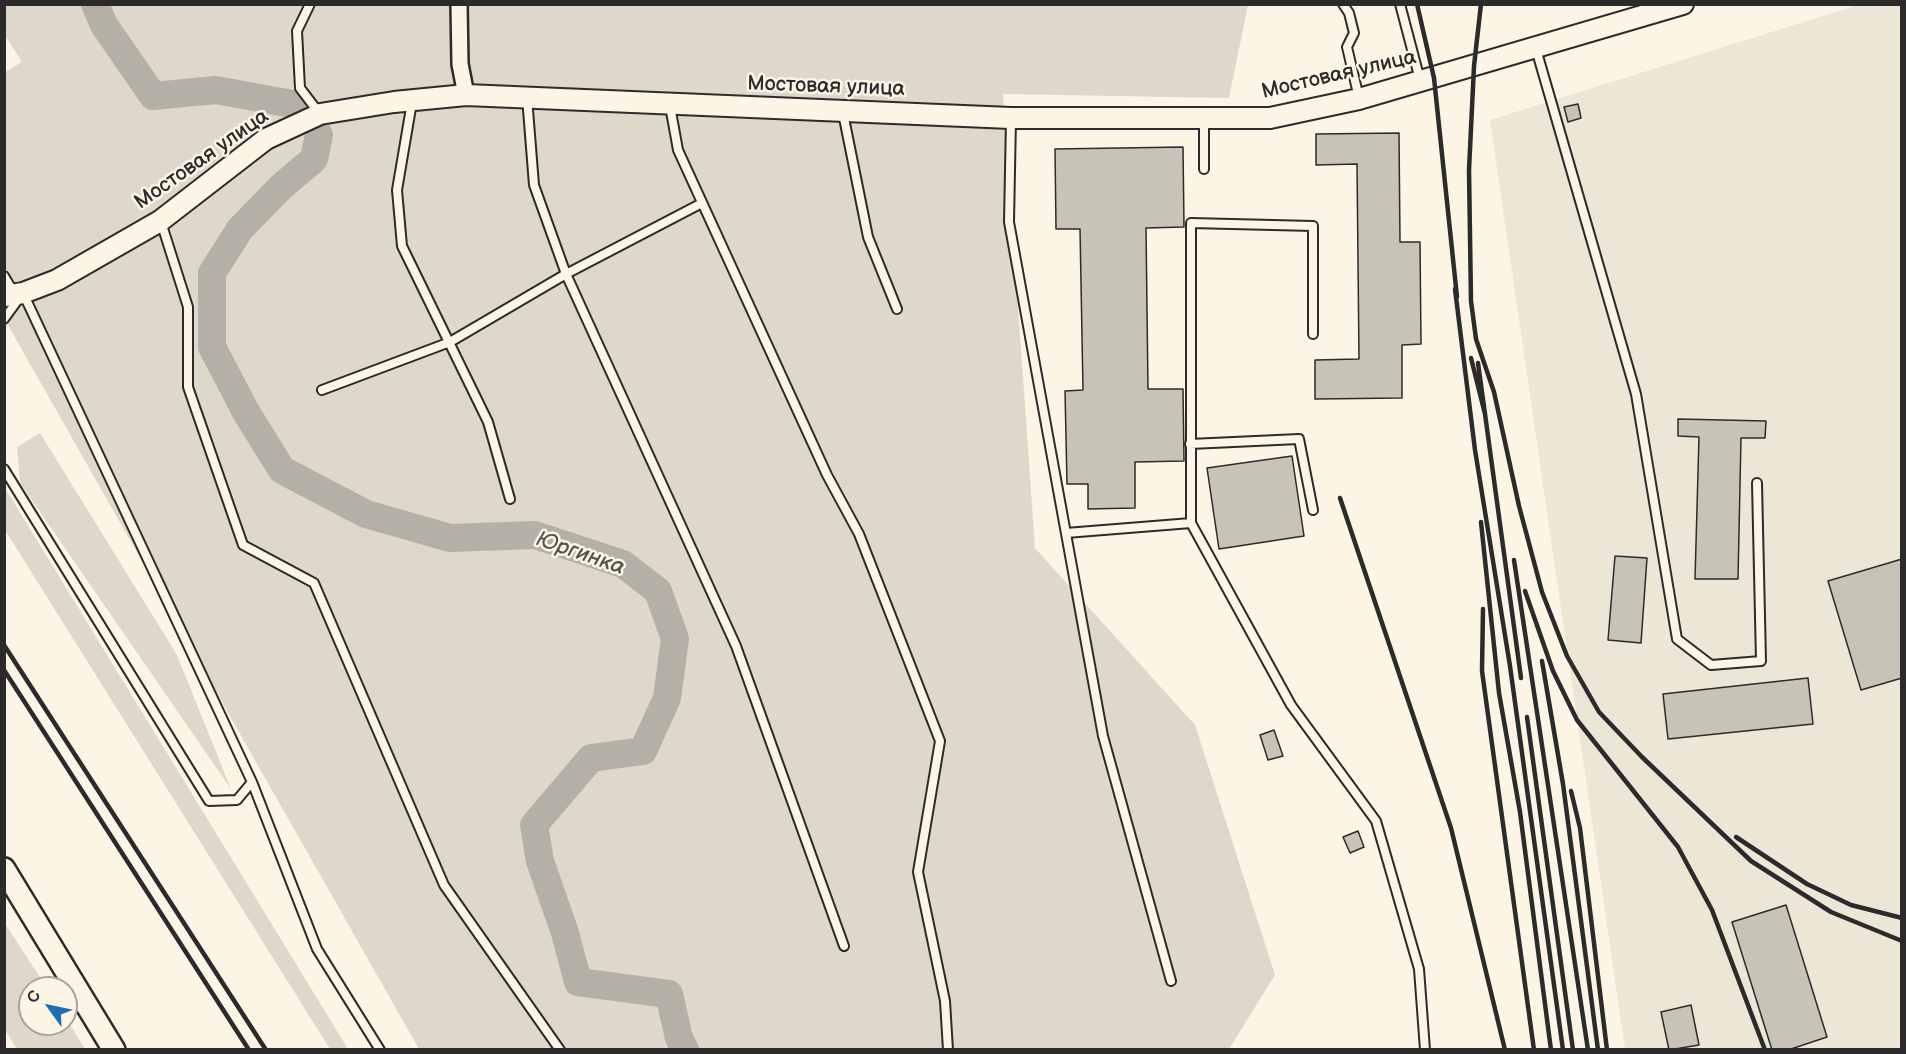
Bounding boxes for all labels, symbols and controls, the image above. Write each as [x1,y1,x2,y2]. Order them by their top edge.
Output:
street label: Мостовая улица [1259,45,1419,105]
street label: Мостовая улица [747,72,905,102]
street label: Мостовая улица [130,104,274,216]
water label: Юргинка [532,527,628,581]
north arrow [18,976,78,1036]
text: С [23,987,45,1007]

